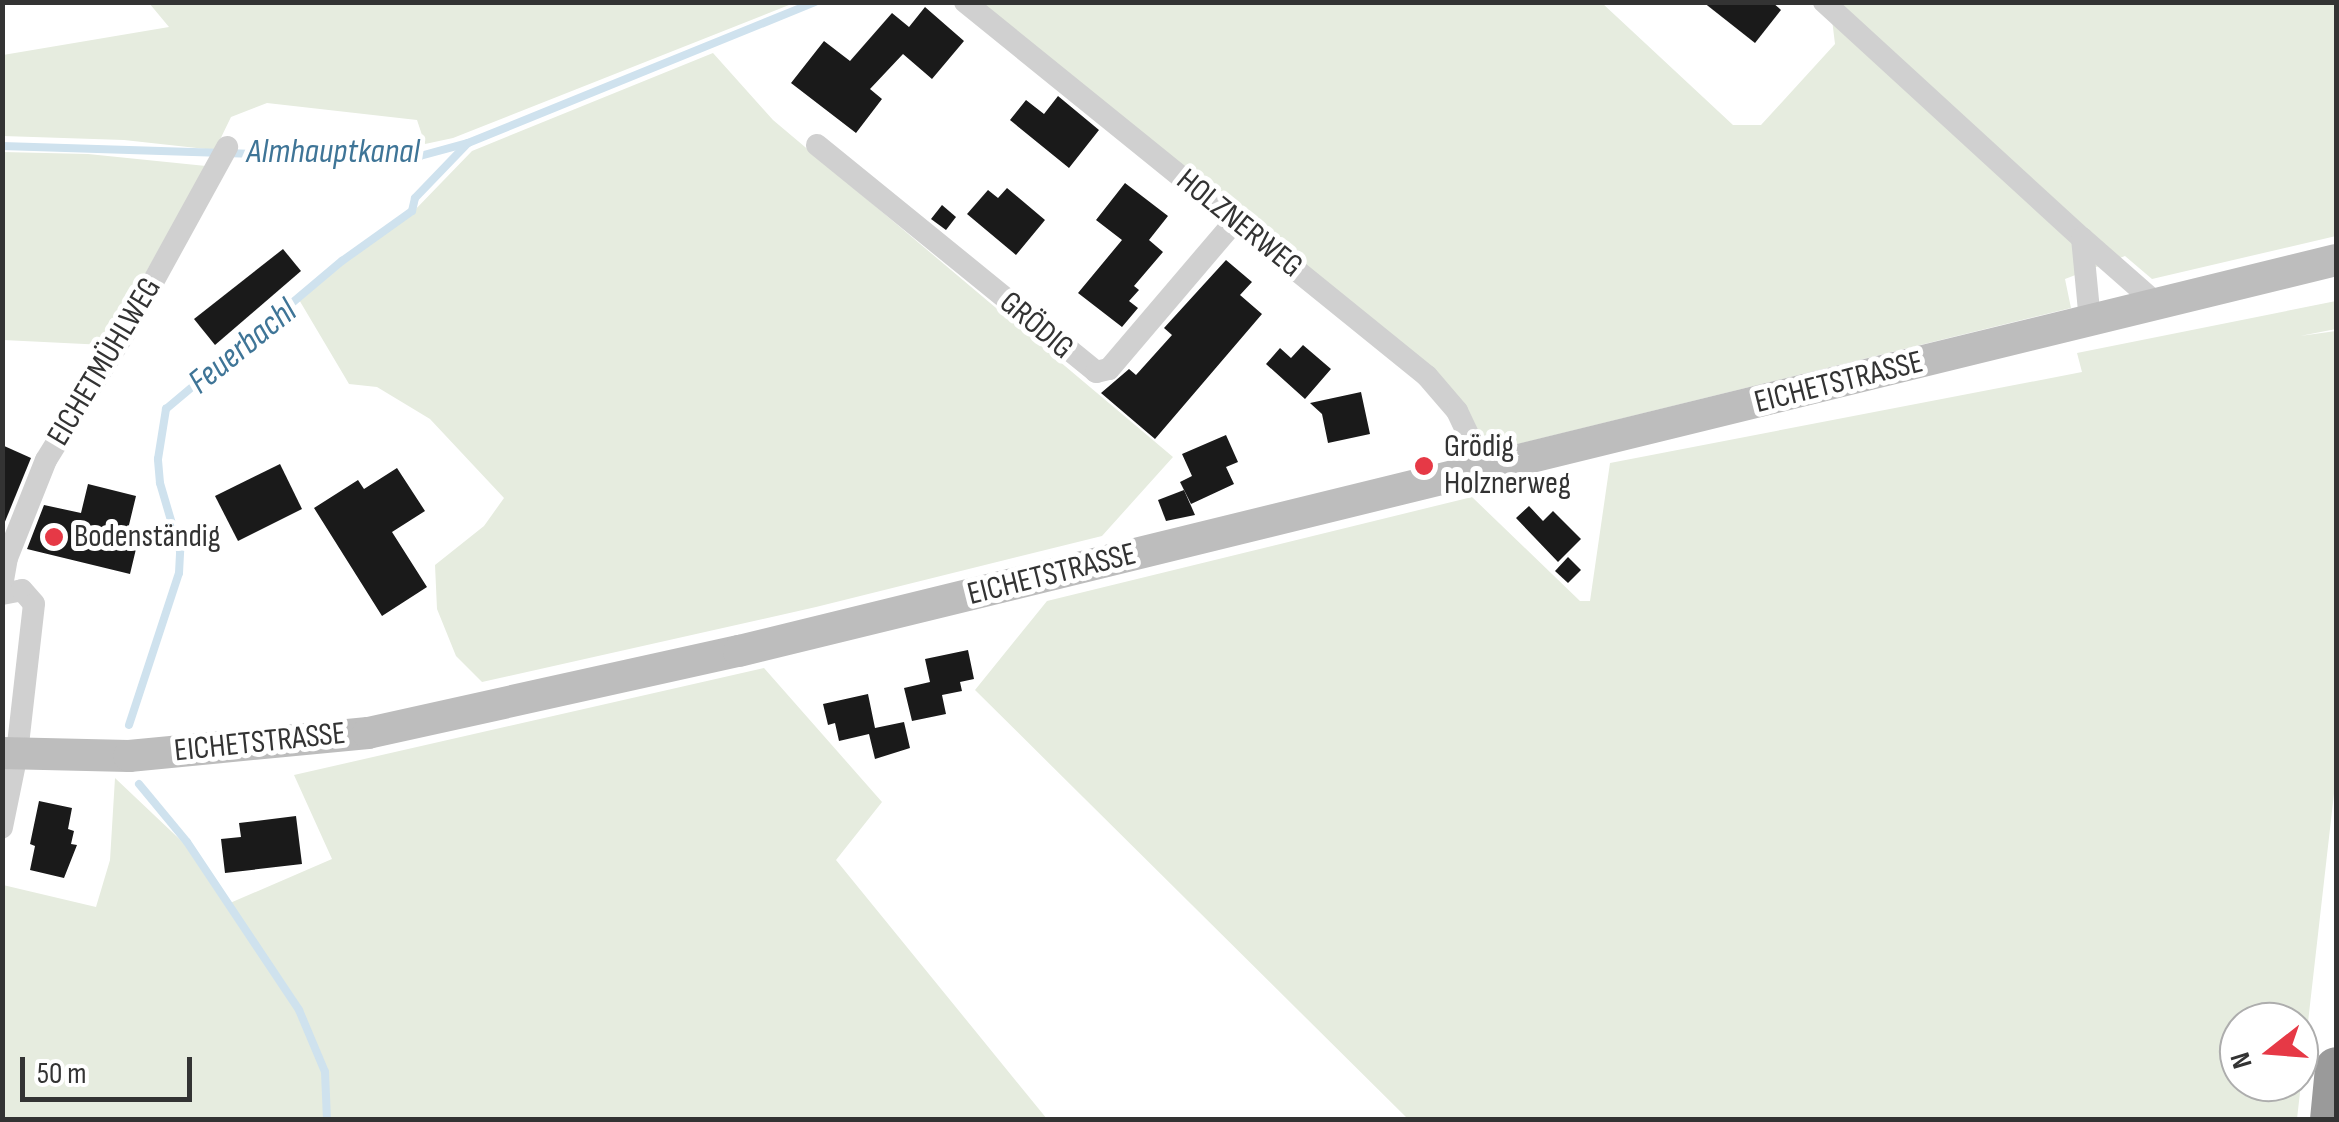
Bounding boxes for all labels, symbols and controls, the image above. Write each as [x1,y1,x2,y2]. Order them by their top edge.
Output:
water label: Almhauptkanal [246,131,420,173]
street label: HOLZNERWEG [1168,162,1310,286]
street label: EICHETMÜHLWEG [40,271,170,453]
street label: GRÖDIG [991,284,1081,368]
water label: Feuerbachl [180,291,306,403]
street label: EICHETSTRASSE [1751,344,1927,422]
place label: Grödig Holznerweg [1444,429,1571,504]
marker: Grödig Holznerweg [1413,455,1435,477]
place label: Bodenständig [74,518,221,556]
marker: Bodenständig [43,526,65,548]
street label: EICHETSTRASSE [964,536,1140,614]
street label: EICHETSTRASSE [172,715,348,771]
north arrow [2219,1002,2319,1102]
scale bar [25,1037,198,1099]
text: N [2224,1048,2260,1072]
text: 50 m [37,1056,86,1092]

